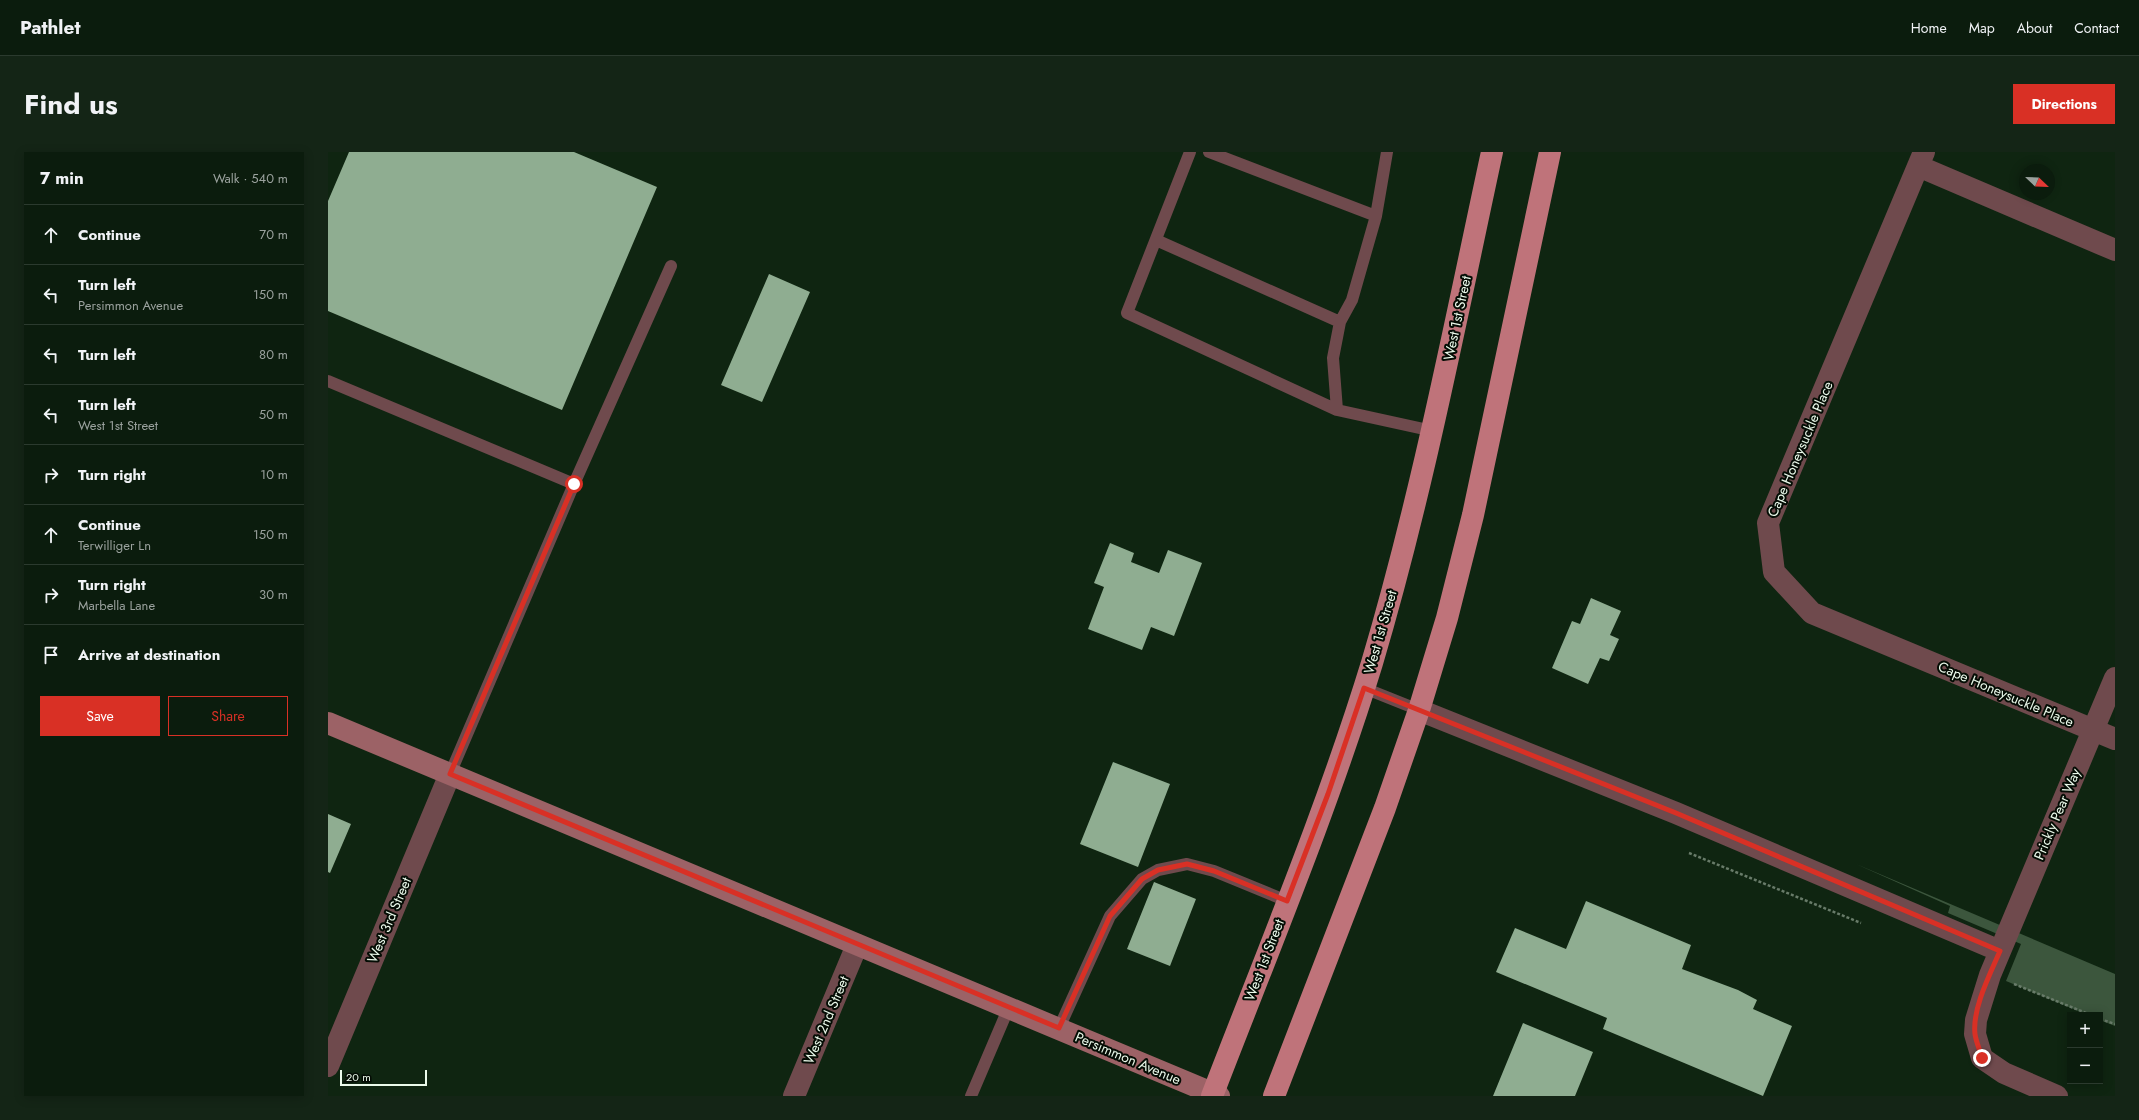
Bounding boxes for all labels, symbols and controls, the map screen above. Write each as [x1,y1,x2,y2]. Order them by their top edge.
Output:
text: Pathlet [20,14,80,41]
text: Home [1911,18,1947,38]
text: Map [1969,18,1995,38]
text: About [2017,18,2052,38]
text: Contact [2074,18,2119,38]
text: Find us [24,84,118,125]
button: Directions [2013,84,2115,124]
north arrow [2019,164,2055,200]
text: 7 min [40,166,84,190]
text: Walk · 540 m [213,169,288,188]
icon: ahead [40,224,62,246]
text: Continue [78,224,141,246]
text: 70 m [259,225,288,244]
street label: West 1st Street [1438,273,1476,362]
text: Turn left [78,274,136,296]
icon: left [40,284,62,306]
text: 150 m [253,285,288,304]
text: Persimmon Avenue [78,296,183,315]
icon: left [40,344,62,366]
text: Turn left [78,344,136,366]
text: 80 m [259,345,288,364]
street label: Cape Honeysuckle Place [1762,378,1838,520]
text: Turn left [78,394,136,416]
icon: left [40,404,62,426]
text: 50 m [259,405,288,424]
text: West 1st Street [78,416,158,435]
icon: right [40,464,62,486]
text: Turn right [78,464,146,486]
text: 10 m [260,465,288,484]
route start [565,475,583,493]
text: Continue [78,514,141,536]
icon: ahead [40,524,62,546]
text: 150 m [253,525,288,544]
text: Terwilliger Ln [78,536,151,555]
text: Turn right [78,574,146,596]
icon: right [40,584,62,606]
text: 30 m [259,585,288,604]
street label: West 1st Street [1359,587,1402,676]
text: Marbella Lane [78,596,155,615]
icon: arrive [40,644,62,666]
text: Arrive at destination [78,644,220,666]
street label: Cape Honeysuckle Place [1935,656,2077,732]
button: Save [40,696,160,736]
button: Share [168,696,288,736]
street label: Prickly Pear Way [2029,764,2086,863]
street label: West 3rd Street [362,874,416,966]
street label: West 1st Street [1239,916,1289,1004]
street label: West 2nd Street [798,972,854,1067]
map controls [2067,1012,2103,1084]
button: + [2067,1012,2103,1048]
street label: Persimmon Avenue [1072,1027,1184,1089]
button: − [2067,1048,2103,1084]
route end [1973,1049,1991,1067]
scale bar [340,1068,427,1087]
text: 20 m [346,1069,371,1085]

